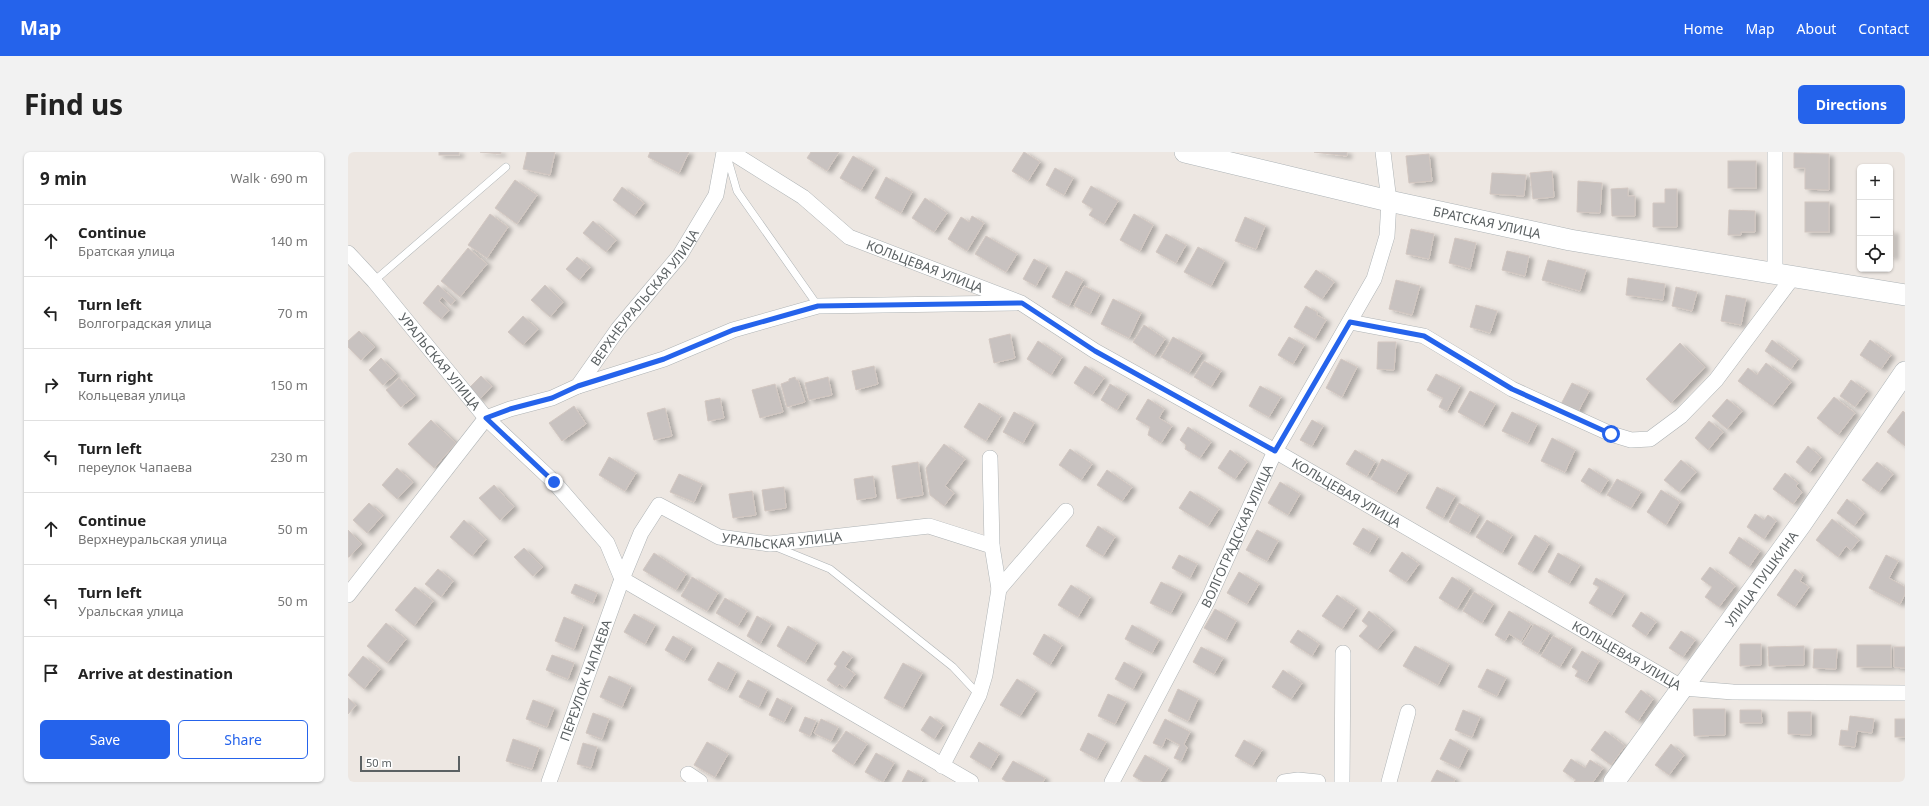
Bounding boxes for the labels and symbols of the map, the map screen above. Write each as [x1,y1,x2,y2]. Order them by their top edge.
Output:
street label: БРАТСКАЯ УЛИЦА [1431,202,1543,243]
street label: ВЕРХНЕУРАЛЬСКАЯ УЛИЦА [586,225,703,369]
street label: КОЛЬЦЕВАЯ УЛИЦА [864,236,986,297]
street label: УРАЛЬСКАЯ УЛИЦА [395,309,485,414]
route start [1602,425,1620,443]
street label: КОЛЬЦЕВАЯ УЛИЦА [1289,454,1405,532]
street label: ВОЛГОГРАДСКАЯ УЛИЦА [1197,461,1277,611]
route end [545,473,563,491]
street label: УРАЛЬСКАЯ УЛИЦА [721,527,843,553]
street label: УЛИЦА ПУШКИНА [1721,527,1802,630]
street label: ПЕРЕУЛОК ЧАПАЕВА [555,616,616,744]
street label: КОЛЬЦЕВАЯ УЛИЦА [1569,617,1685,695]
scale bar [360,754,460,773]

